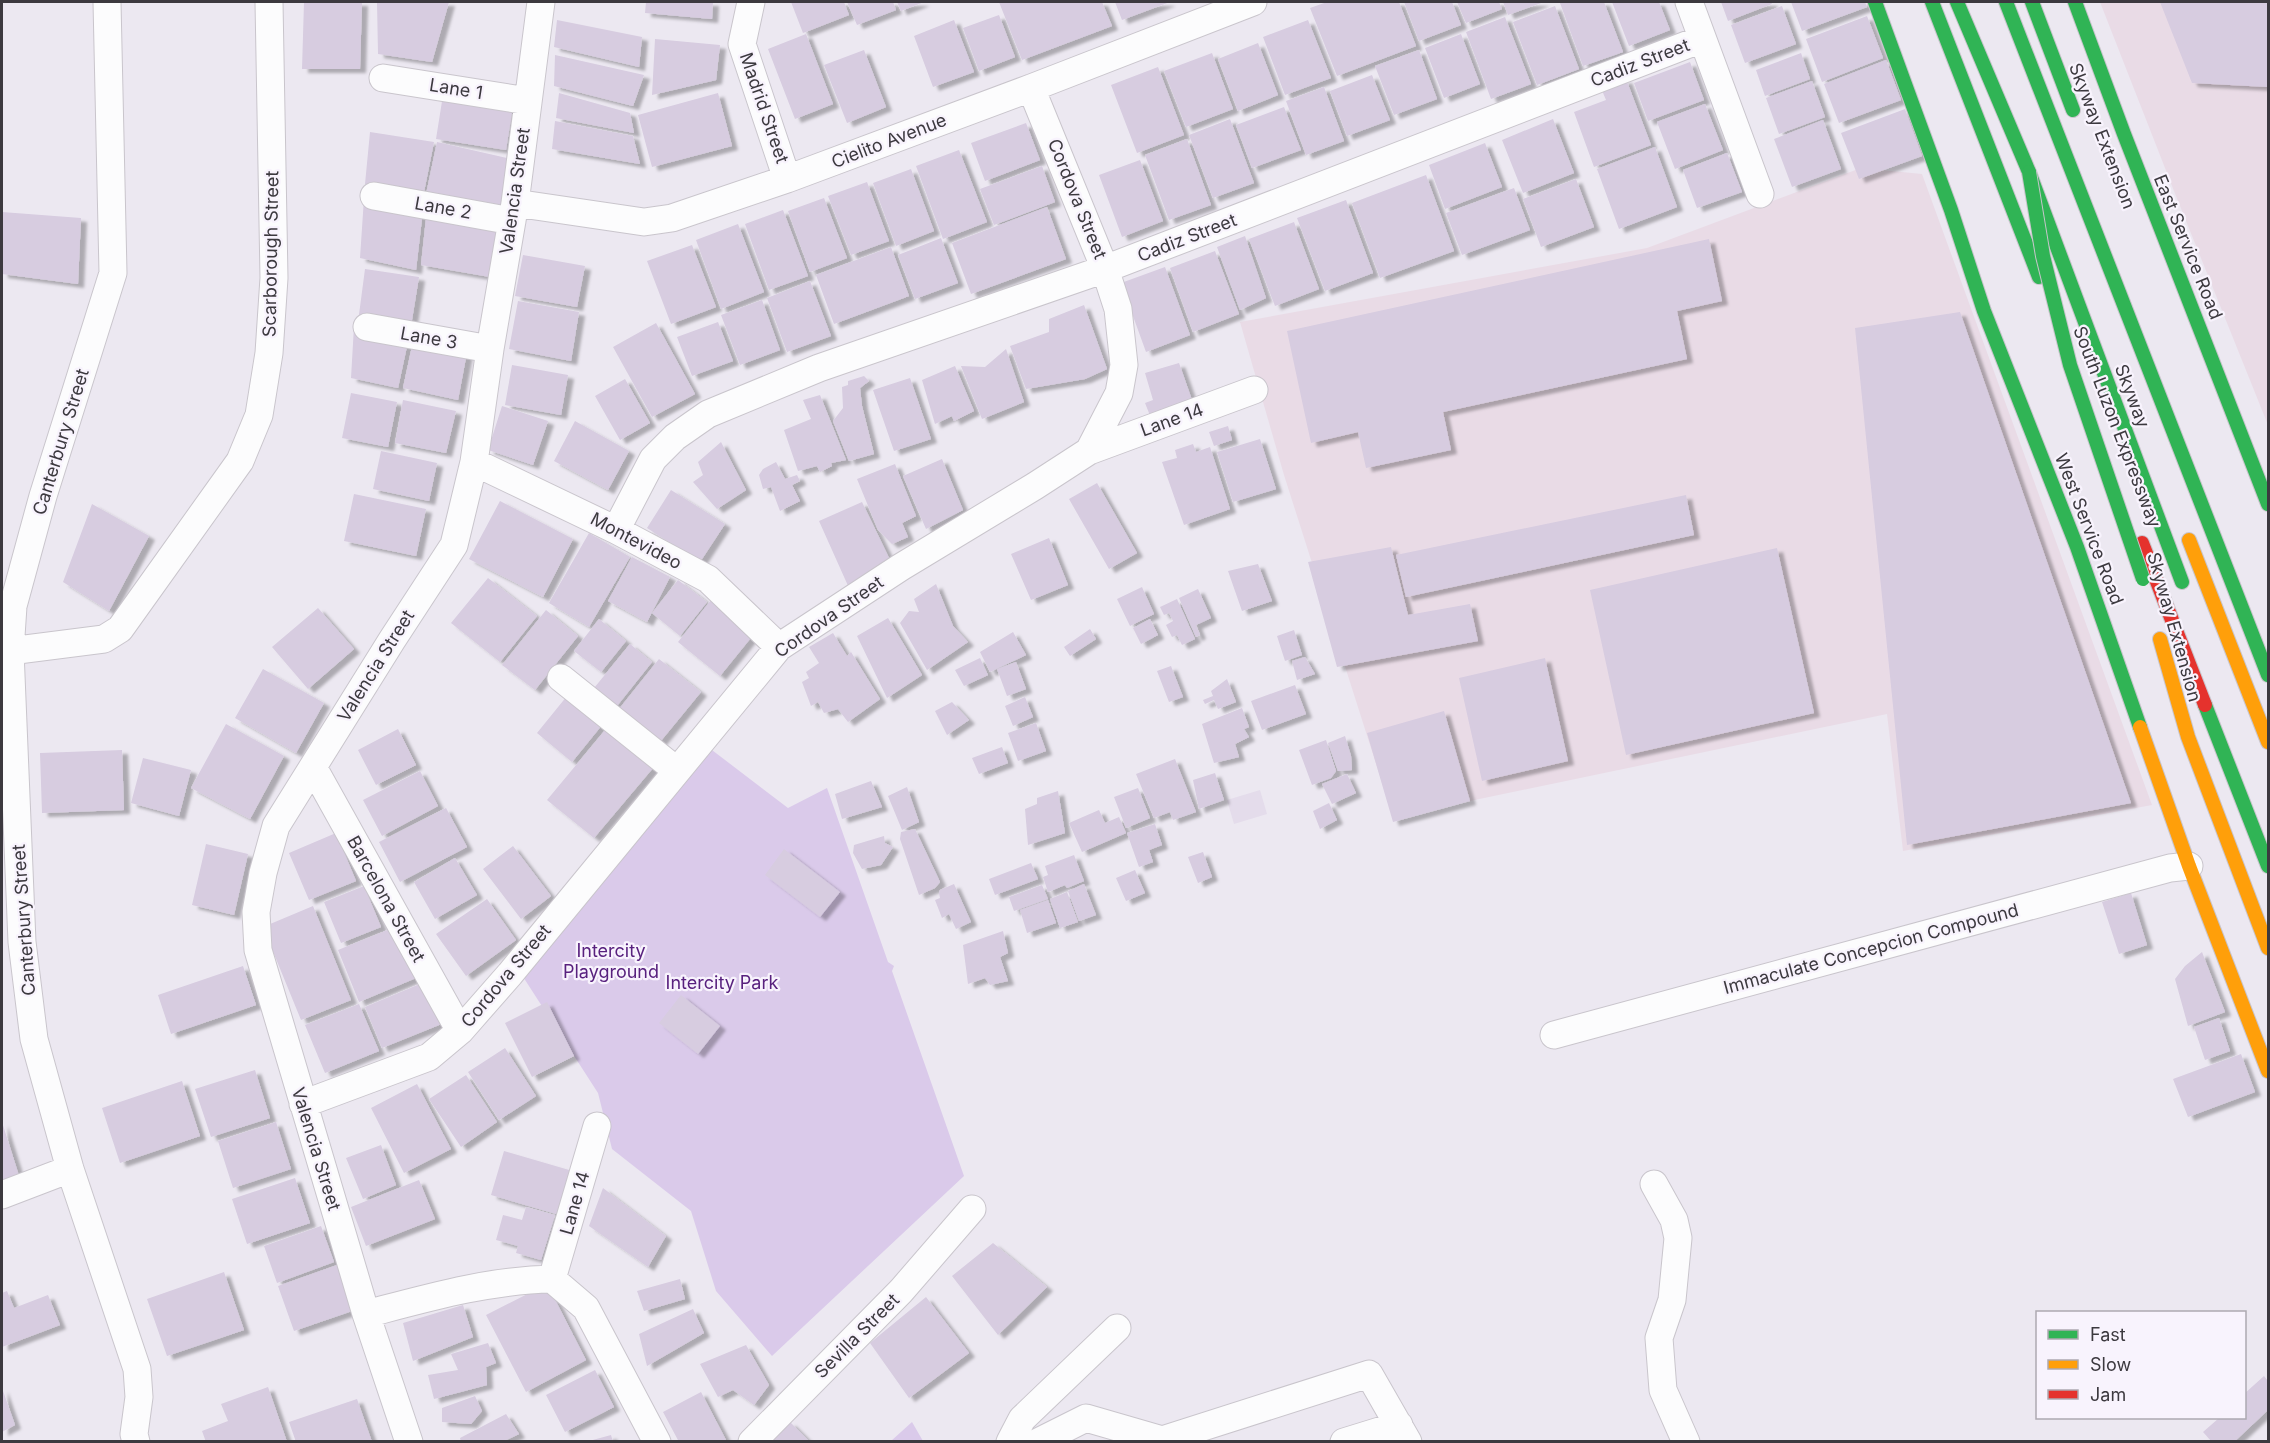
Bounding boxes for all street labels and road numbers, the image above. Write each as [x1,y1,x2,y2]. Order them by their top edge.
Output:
street label: Cadiz Street [1587,34,1692,91]
street label: Madrid Street [736,50,793,166]
street label: Skyway Extension [2065,60,2140,212]
street label: Lane 1 [428,74,484,103]
street label: Cielito Avenue [828,109,949,172]
street label: Valencia Street [495,126,534,256]
street label: Cordova Street [1044,136,1111,262]
street label: Scarborough Street [259,170,282,337]
street label: East Service Road [2150,171,2227,322]
street label: Lane 2 [413,192,473,223]
street label: Cadiz Street [1134,209,1239,266]
street label: Lane 3 [399,322,459,353]
street label: South Luzon Expressway [2069,323,2166,530]
street label: Skyway [2111,361,2154,431]
street label: Canterbury Street [28,366,93,518]
street label: Lane 14 [1137,398,1206,441]
street label: West Service Road [2051,450,2128,608]
street label: Montevideo [587,508,685,573]
street label: Skyway Extension [2143,550,2206,704]
street label: Cordova Street [770,571,887,662]
street label: Valencia Street [333,606,418,725]
street label: Barcelona Street [343,832,430,966]
street label: Canterbury Street [8,843,39,997]
street label: Immaculate Concepcion Compound [1721,899,2021,998]
street label: Cordova Street [456,920,555,1031]
street label: Valencia Street [288,1085,345,1213]
street label: Lane 14 [555,1169,594,1237]
street label: Sevilla Street [810,1289,903,1382]

